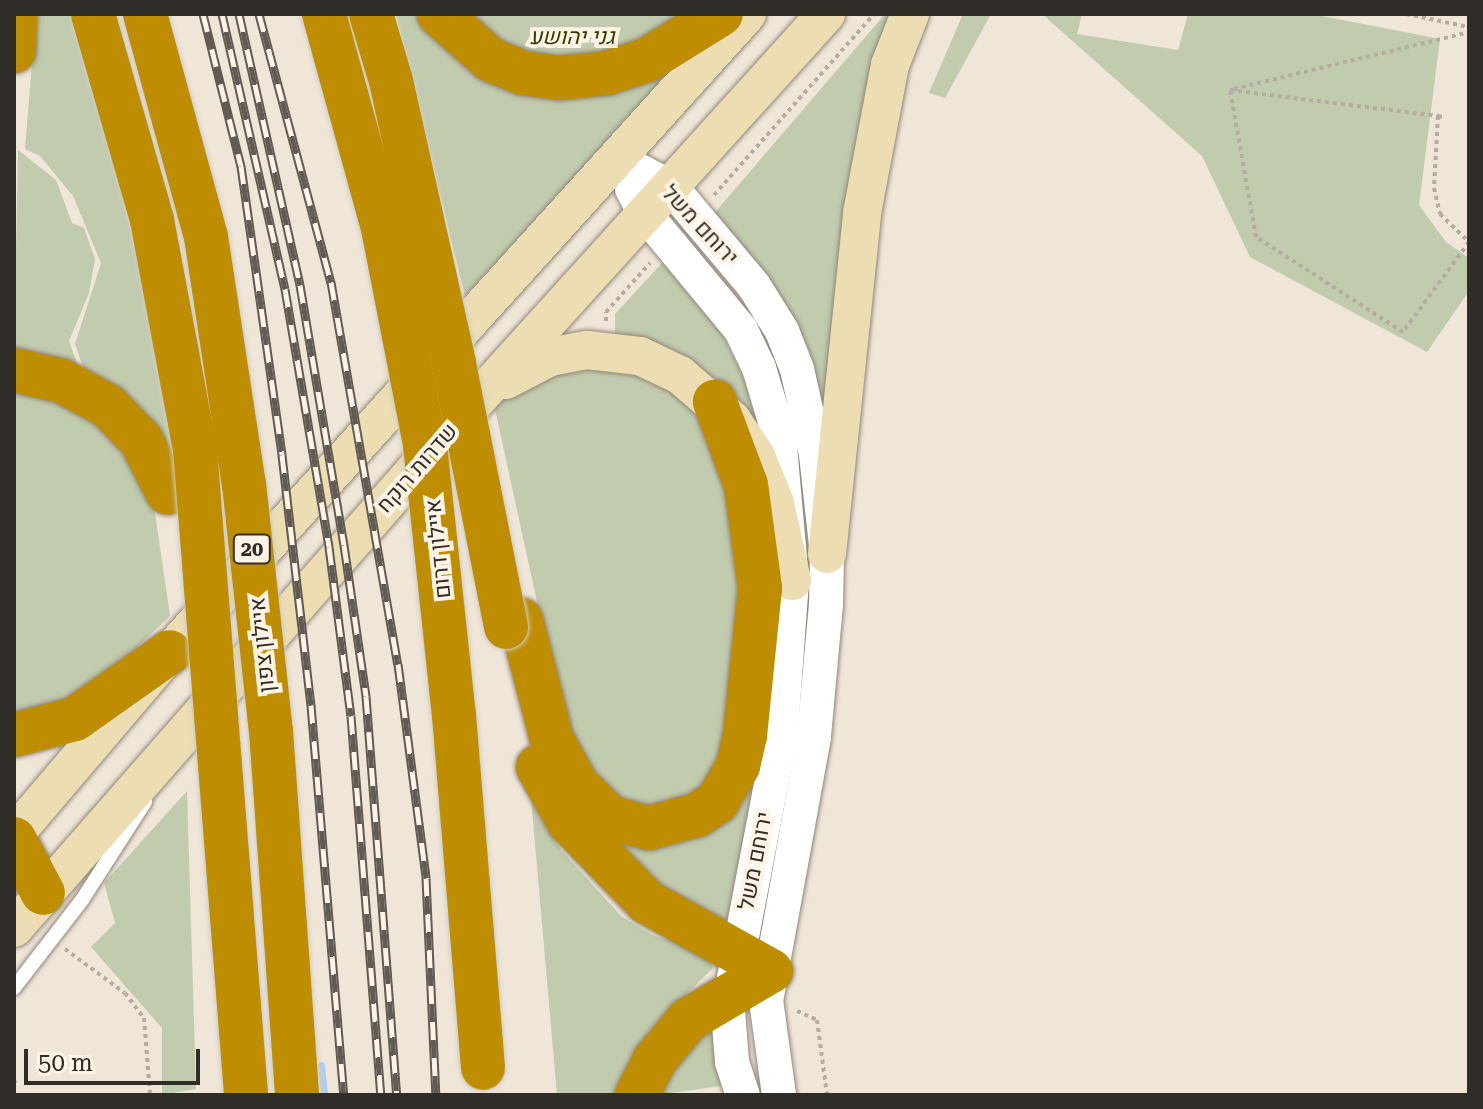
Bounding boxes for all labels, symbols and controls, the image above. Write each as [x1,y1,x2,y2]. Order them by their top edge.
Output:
park label: גני יהושע [530,24,614,50]
street label: ירוחם משל [656,180,744,270]
street label: שדרות רוקח [371,418,463,518]
street label: איילון דרום [420,498,456,600]
road number: 20 [232,533,272,565]
street label: איילון צפון [244,596,280,694]
street label: ירוחם משל [733,810,777,912]
scale bar [28,1033,204,1083]
text: 50 m [38,1049,93,1077]

